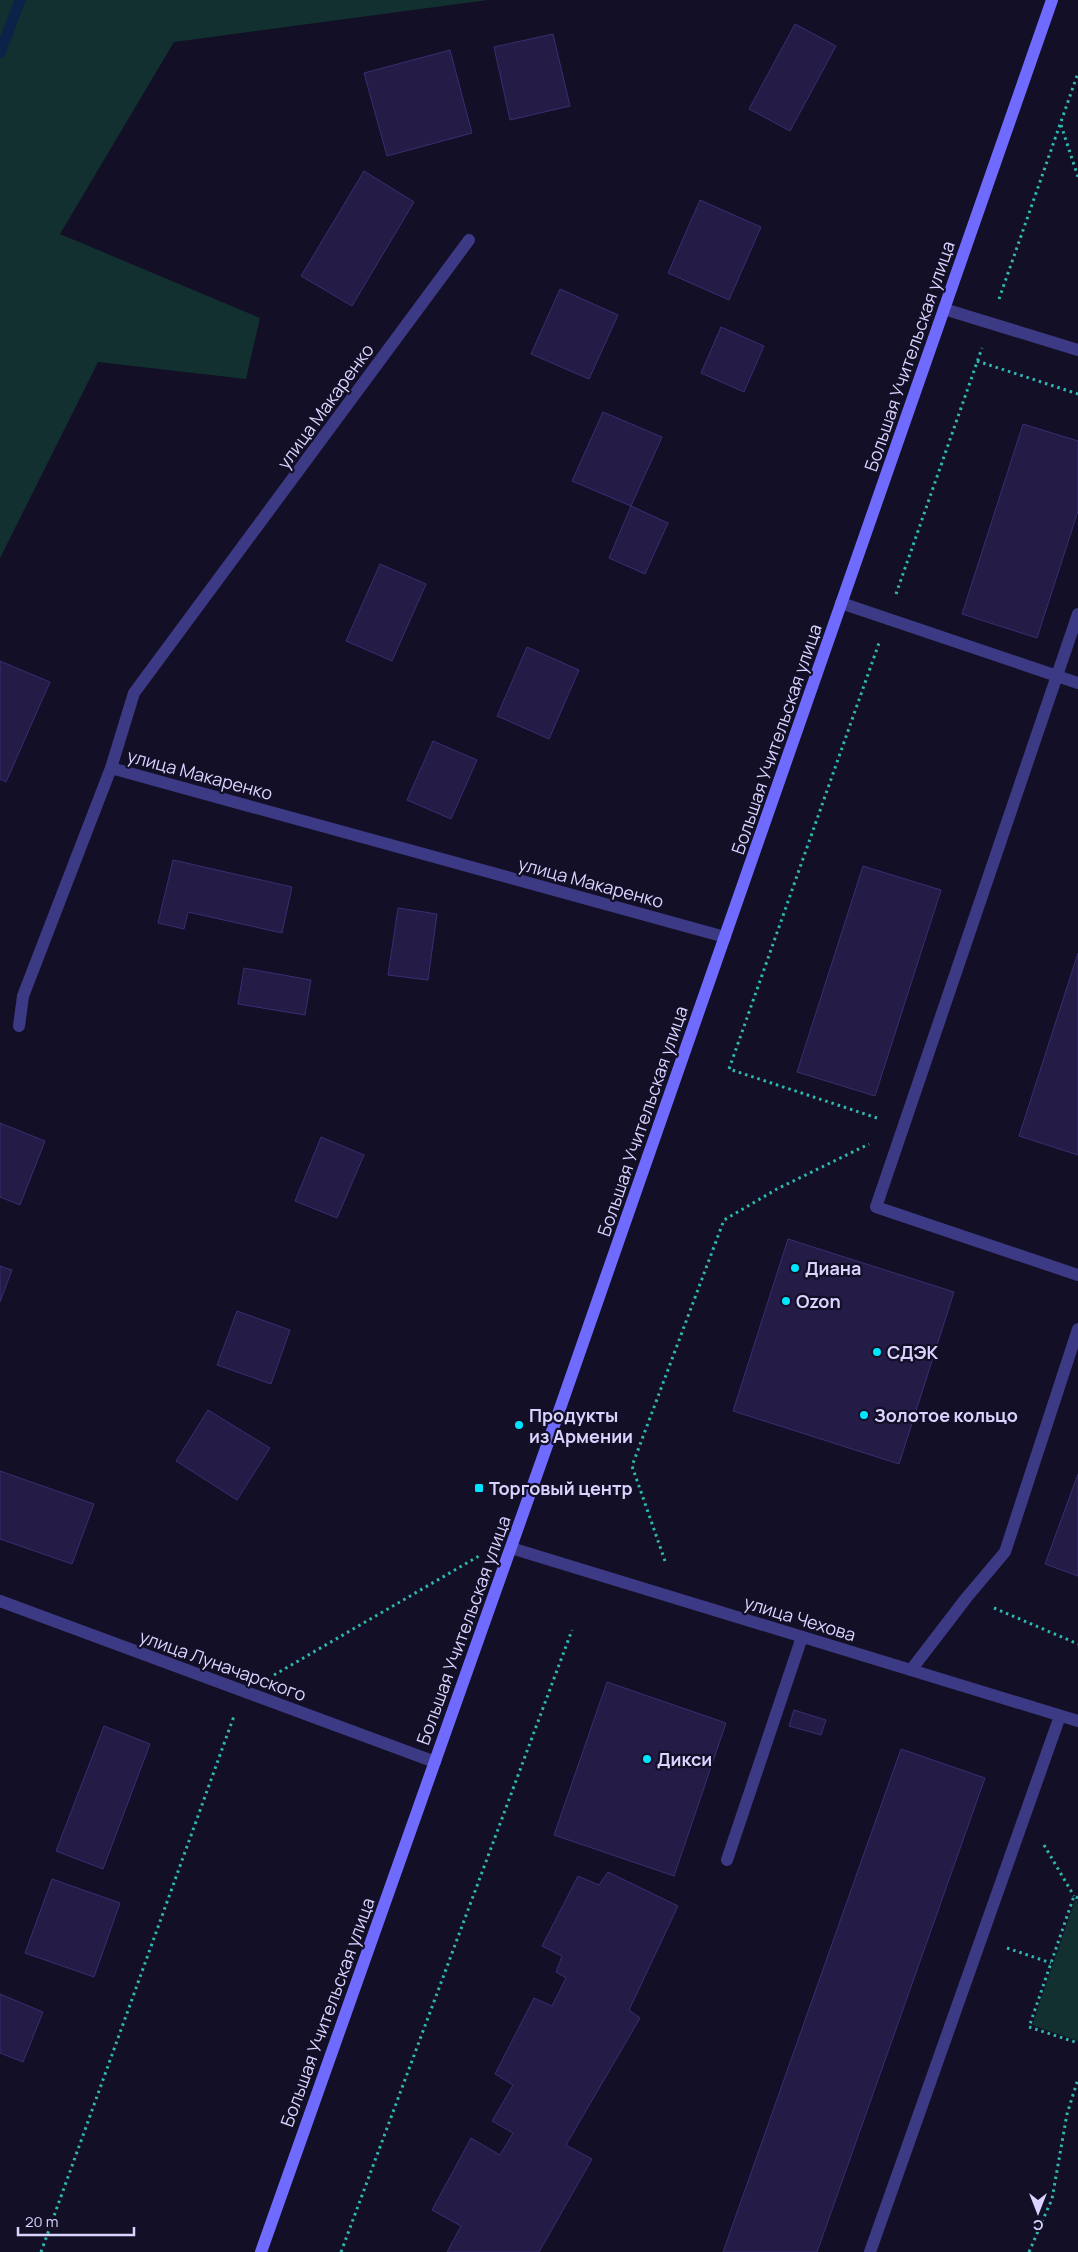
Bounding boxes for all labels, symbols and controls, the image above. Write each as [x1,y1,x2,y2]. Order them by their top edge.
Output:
street label: Большая Учительская улица [858,238,960,474]
street label: улица Макаренко [271,338,379,474]
street label: Большая Учительская улица [725,621,827,857]
street label: улица Макаренко [125,743,275,805]
street label: улица Макаренко [516,851,666,913]
street label: Большая Учительская улица [591,1003,693,1239]
place label: Диана [805,1256,861,1280]
marker: Диана [789,1262,801,1274]
place label: Ozon [796,1289,841,1313]
marker: Ozon [780,1295,792,1307]
place label: СДЭК [887,1340,938,1364]
marker: СДЭК [871,1346,883,1358]
place label: Продукты из Армении [529,1403,633,1448]
place label: Золотое кольцо [874,1403,1018,1427]
marker: Золотое кольцо [858,1409,870,1421]
marker: Продукты из Армении [513,1419,525,1431]
place label: Торговый центр [489,1476,633,1500]
marker: Торговый центр [473,1482,485,1494]
street label: Большая Учительская улица [410,1512,516,1748]
street label: улица Чехова [741,1590,859,1646]
street label: улица Луначарского [136,1624,310,1706]
place label: Дикси [657,1747,712,1771]
marker: Дикси [641,1753,653,1765]
street label: Большая Учительская улица [274,1894,380,2130]
north arrow [1013,2187,1063,2237]
scale bar [18,2204,134,2236]
text: 20 m [25,2211,58,2232]
text: С [1033,2216,1043,2235]

